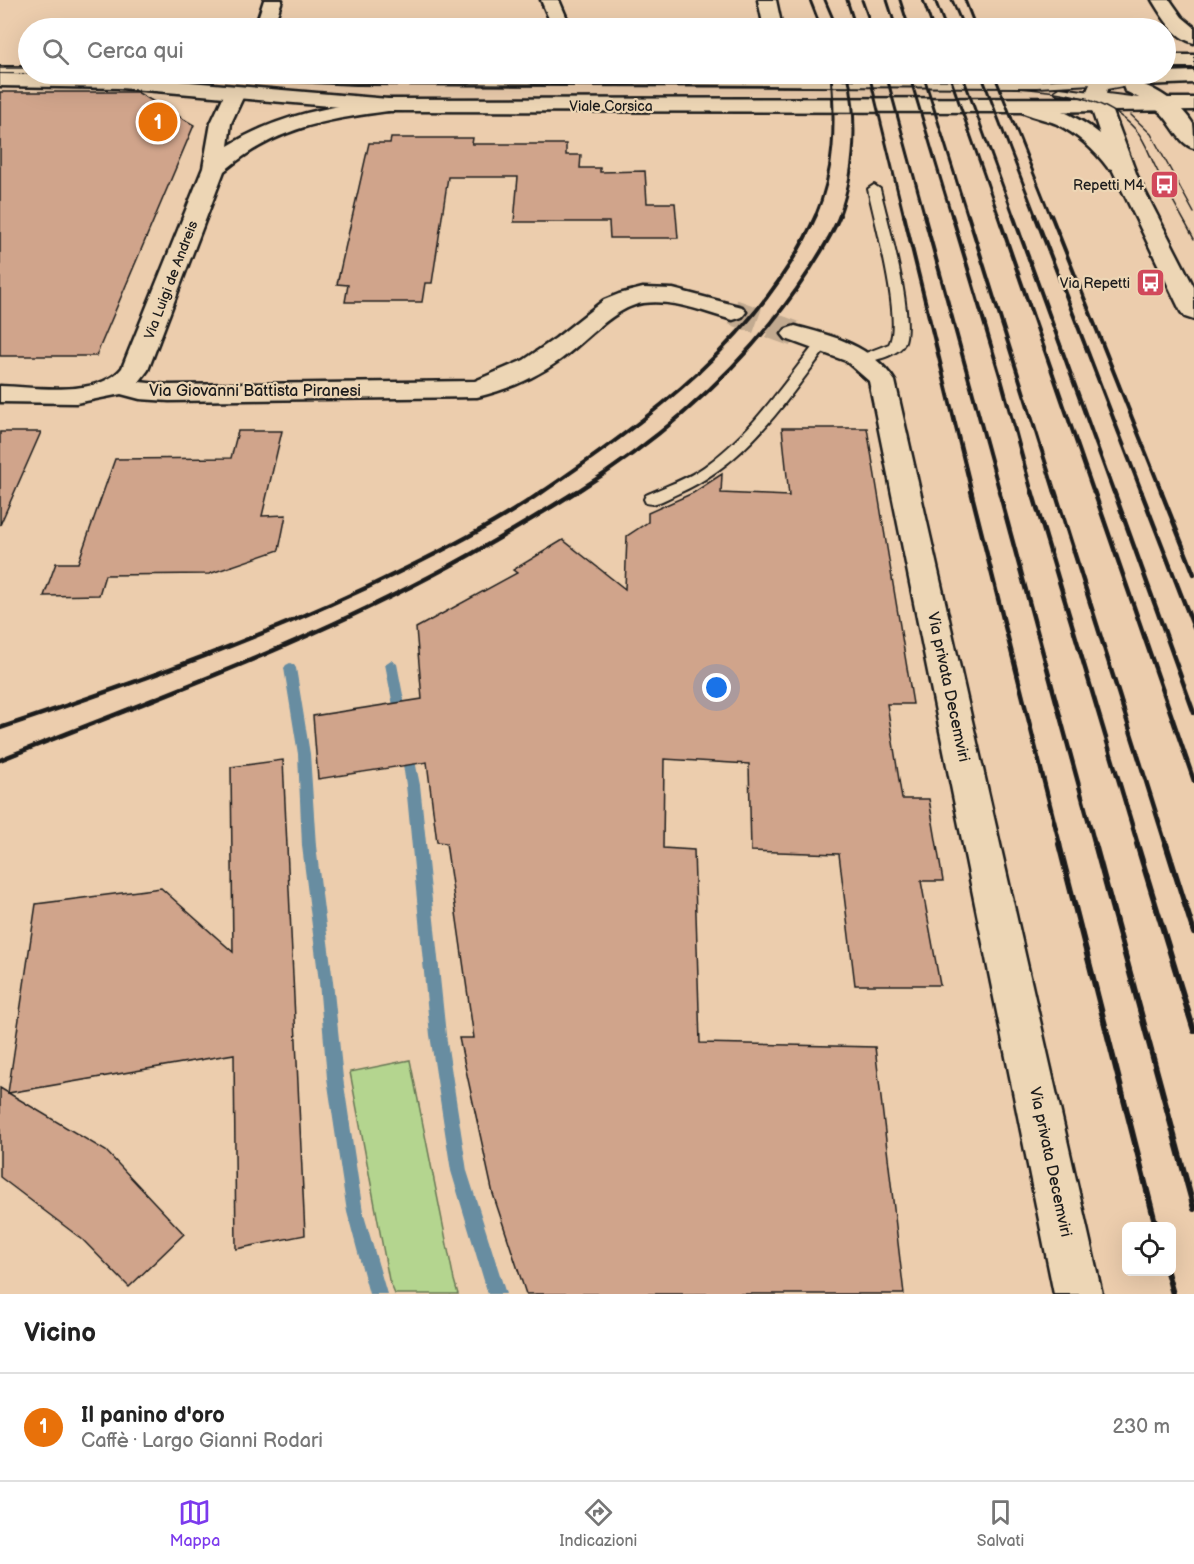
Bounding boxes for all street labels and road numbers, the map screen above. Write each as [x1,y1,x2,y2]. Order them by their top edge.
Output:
street label: Viale Corsica [569,98,653,115]
street label: Via Luigi de Andreis [141,218,201,342]
street label: Via Giovanni Battista Piranesi [149,382,361,401]
street label: Via privata Decemviri [923,610,973,764]
street label: Via privata Decemviri [1025,1085,1075,1239]

